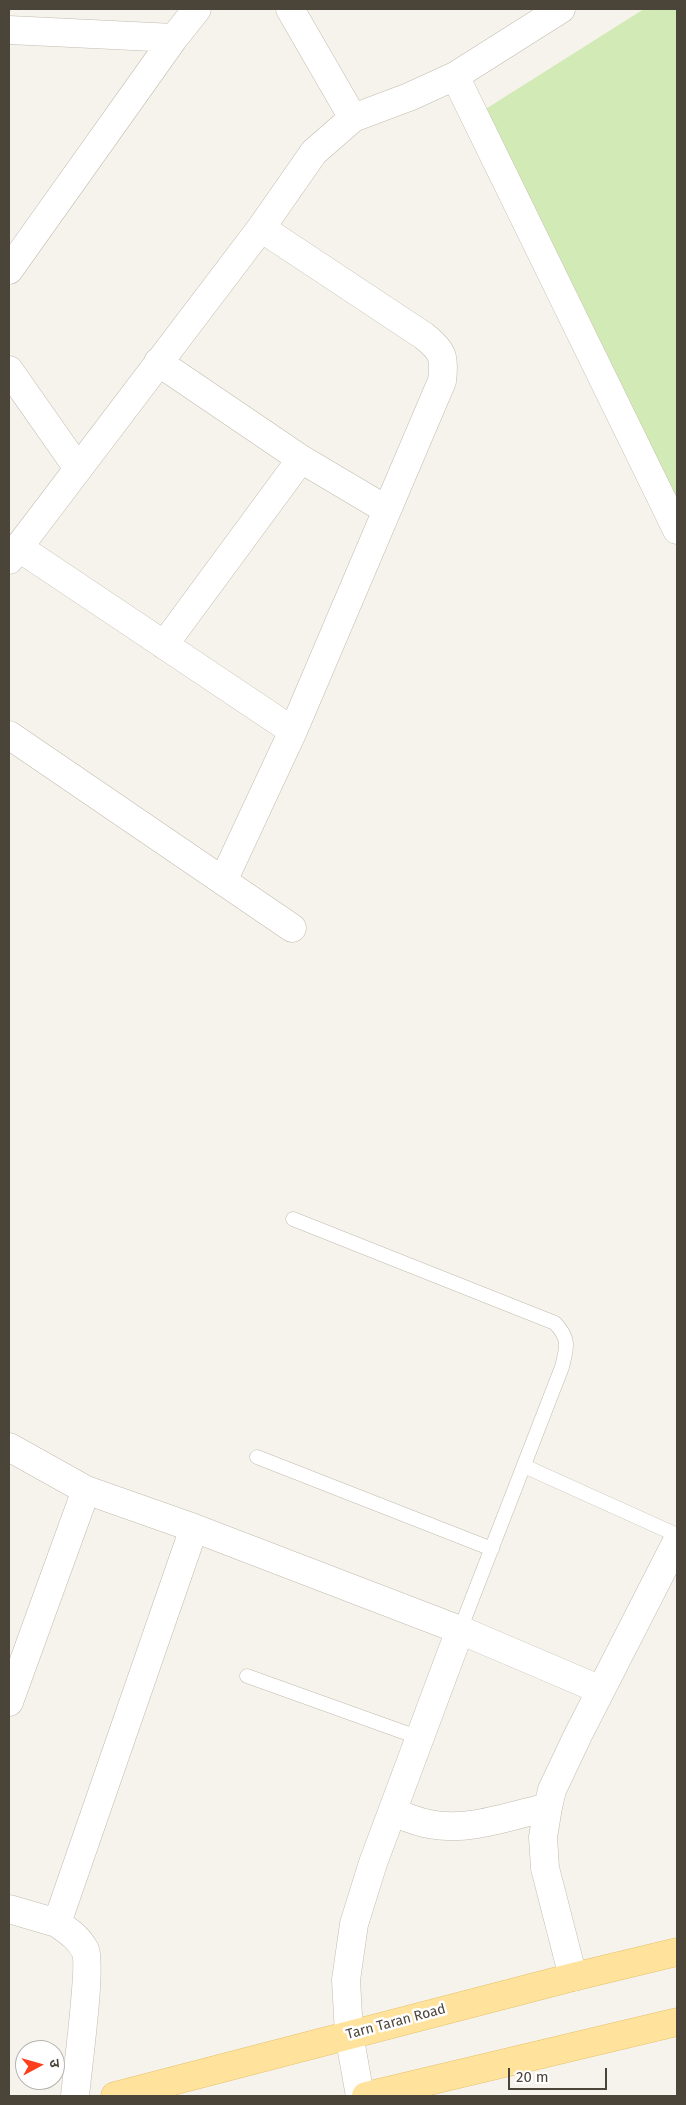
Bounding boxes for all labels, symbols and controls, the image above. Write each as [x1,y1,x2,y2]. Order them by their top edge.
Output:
street label: Tarn Taran Road [344,2001,448,2043]
north arrow [15,2040,65,2090]
scale bar [511,2058,610,2090]
text: उ [46,2059,63,2068]
text: 20 m [516,2068,549,2086]

